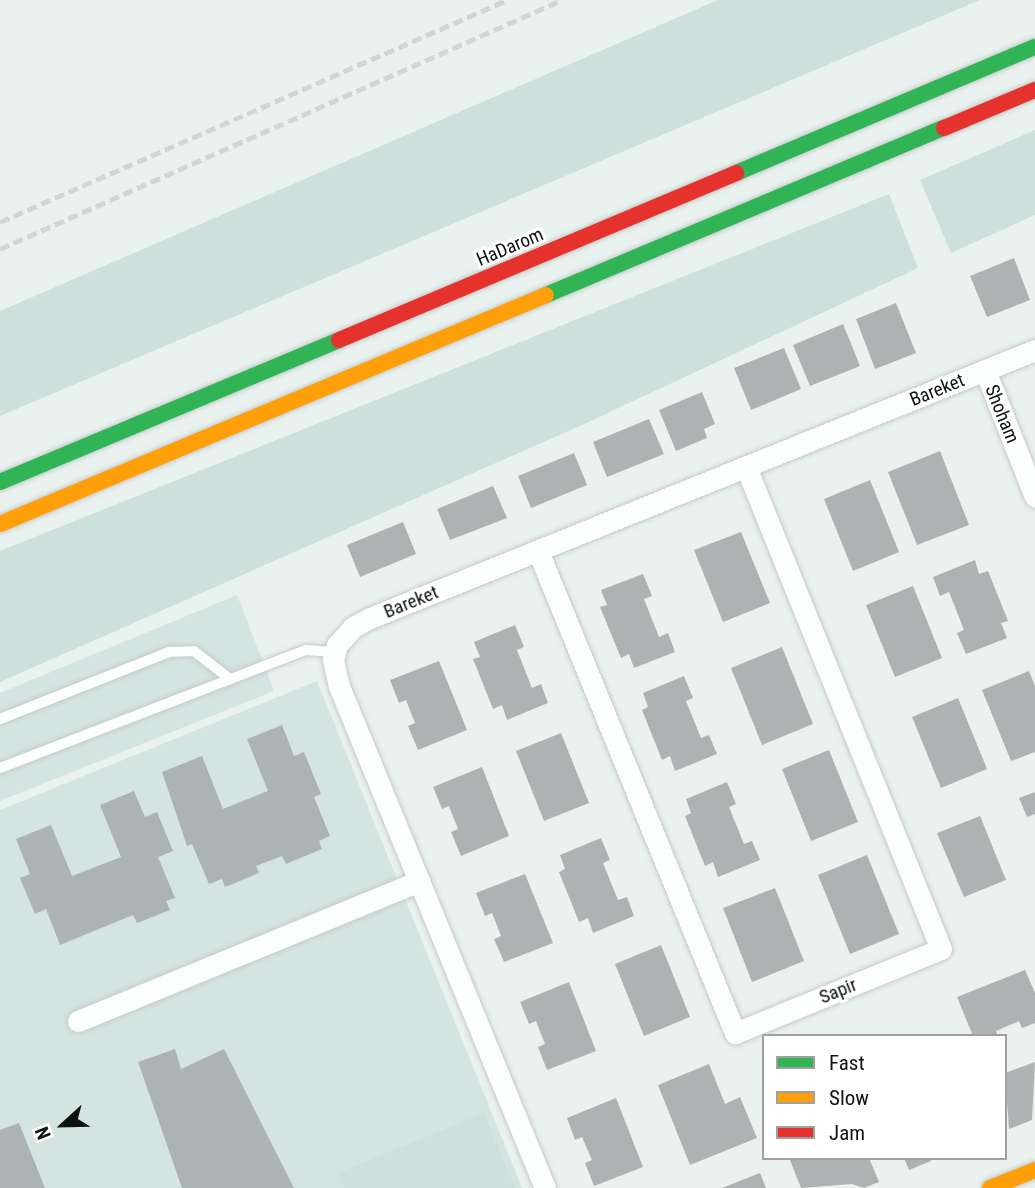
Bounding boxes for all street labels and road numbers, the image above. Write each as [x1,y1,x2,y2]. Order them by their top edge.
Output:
street label: HaDarom [473,223,547,271]
street label: Bareket [906,369,968,411]
street label: Shoham [980,381,1024,447]
street label: Bareket [380,581,442,623]
street label: Sapir [816,973,860,1009]

